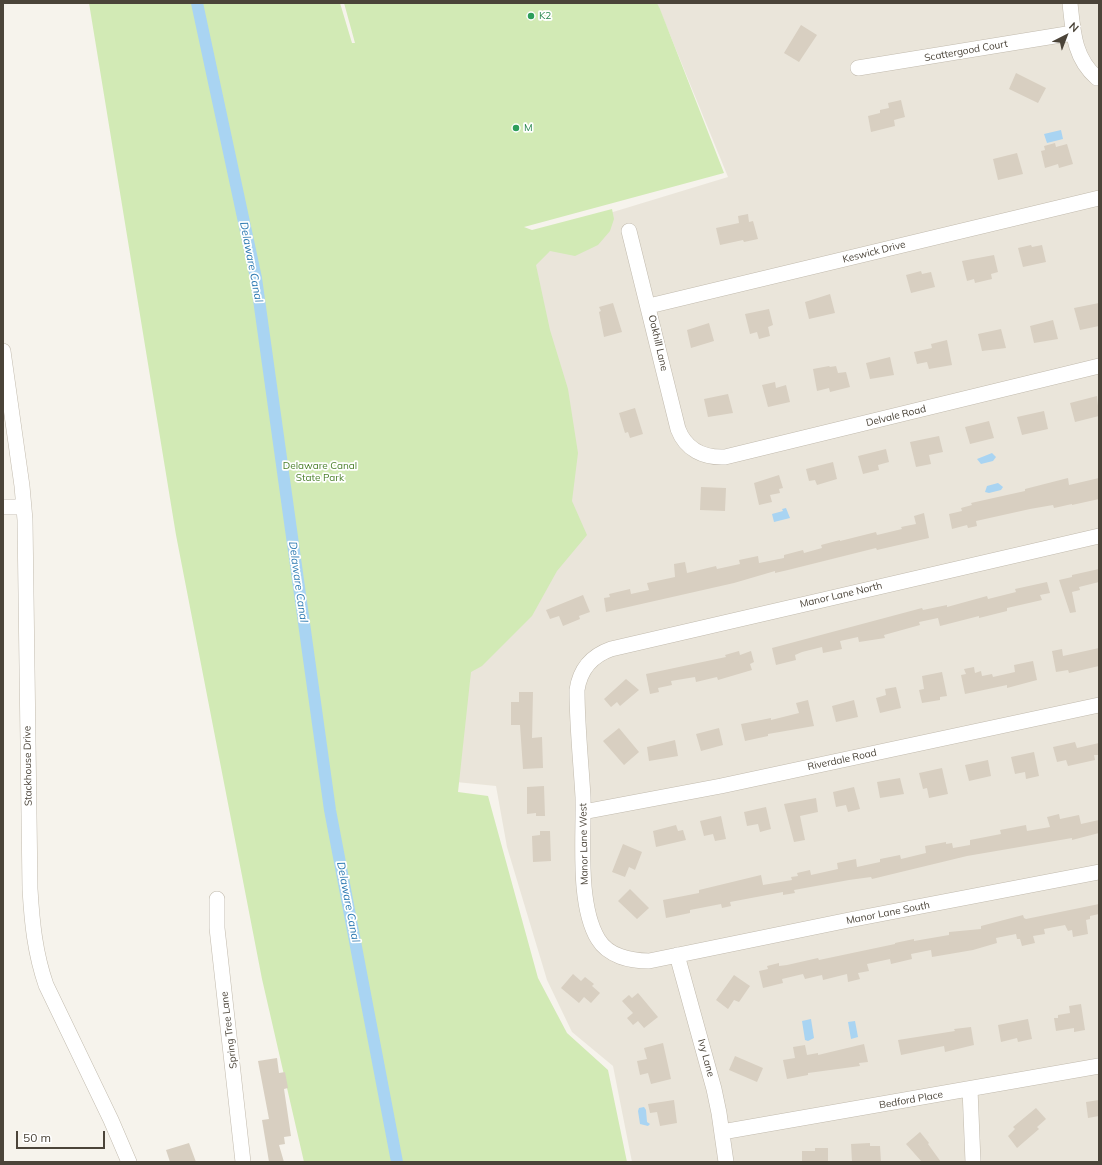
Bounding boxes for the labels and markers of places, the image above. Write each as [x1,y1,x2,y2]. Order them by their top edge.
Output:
place label: K2 [539,10,551,22]
marker: K2 [526,11,536,21]
place label: M [524,122,533,134]
marker: M [511,123,521,133]

